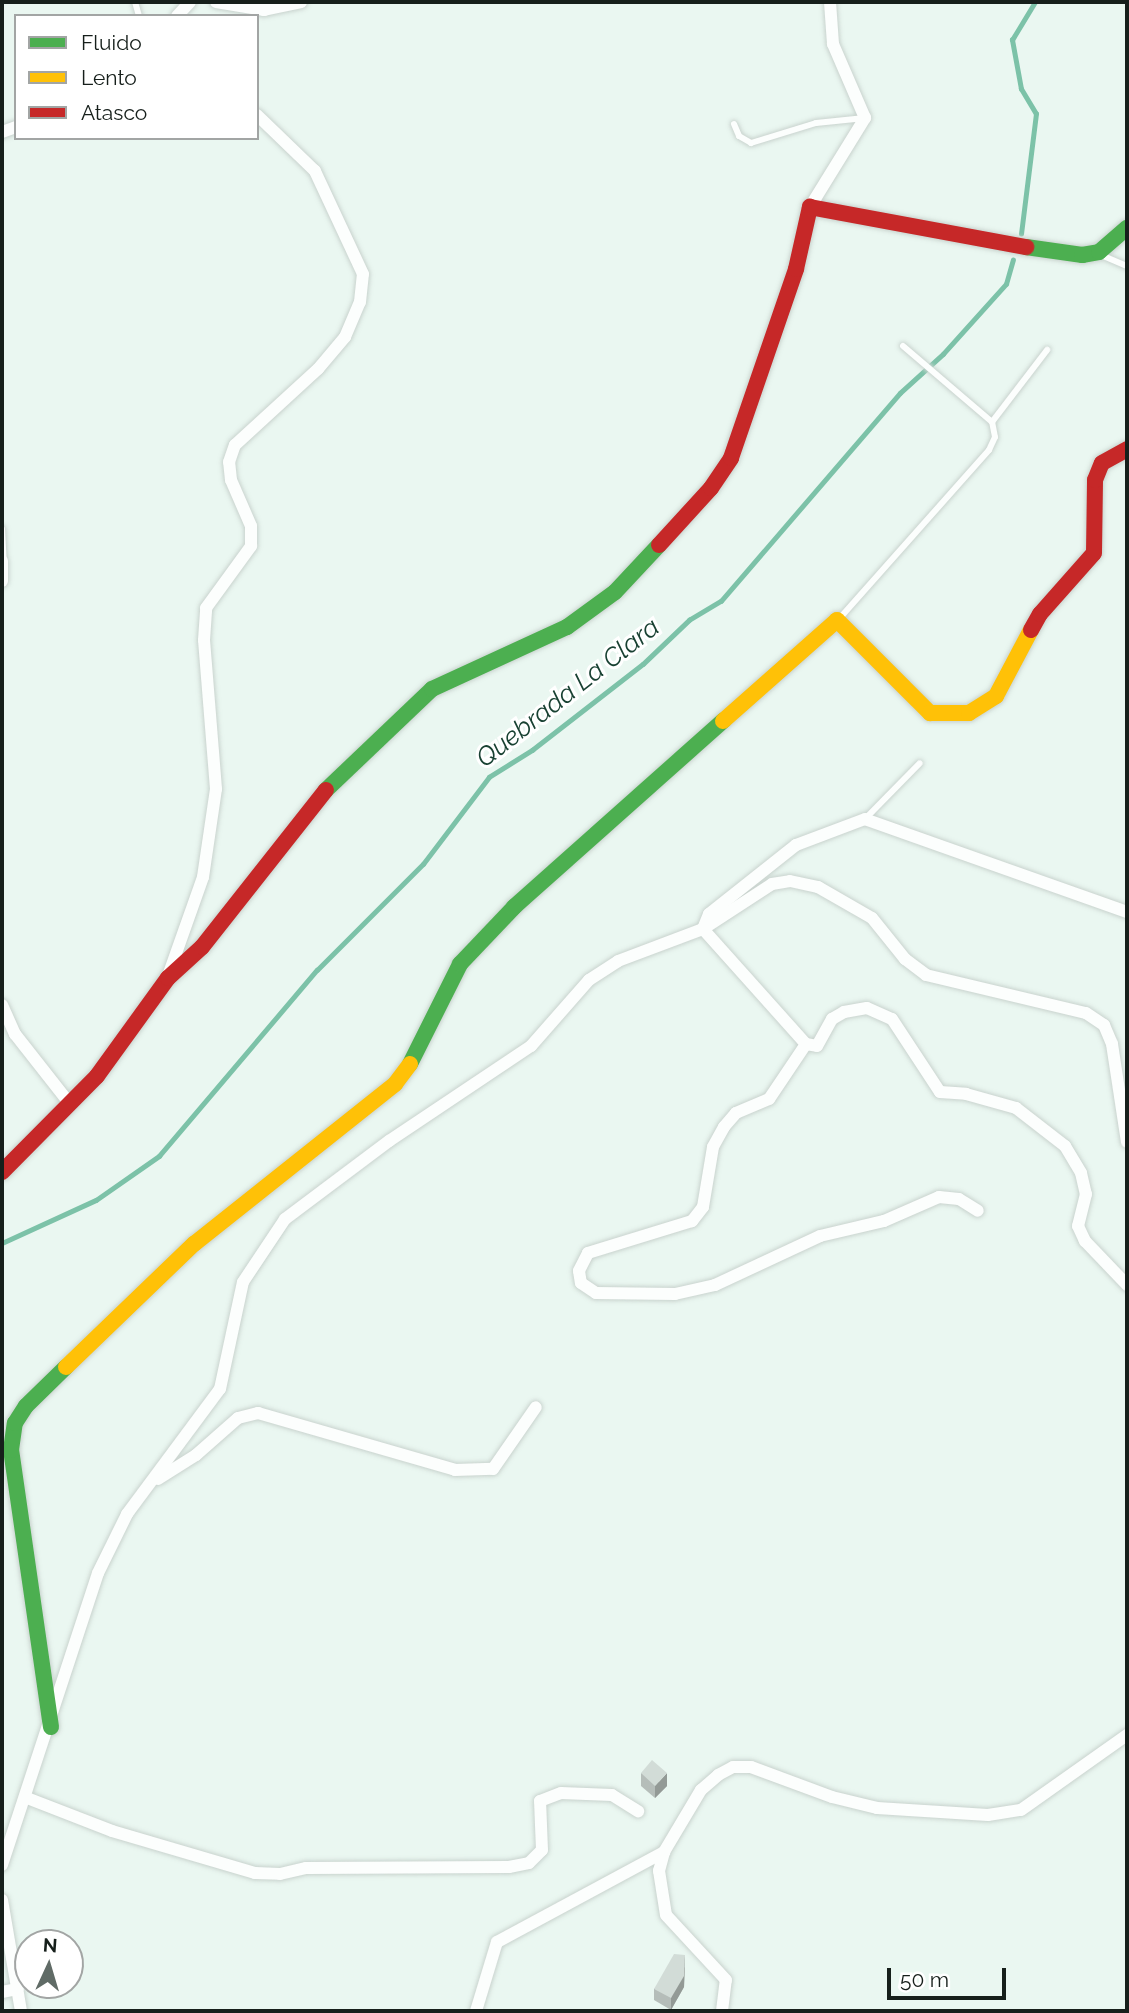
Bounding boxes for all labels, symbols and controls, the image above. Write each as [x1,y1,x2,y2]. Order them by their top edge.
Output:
legend [14,14,259,140]
text: Fluido [81,30,142,55]
text: Lento [81,65,137,90]
text: Atasco [81,100,147,125]
water label: Quebrada La Clara [470,612,666,774]
north arrow [14,1929,84,1999]
text: N [42,1934,58,1957]
scale bar [891,1954,1010,1998]
text: 50 m [900,1967,949,1992]

